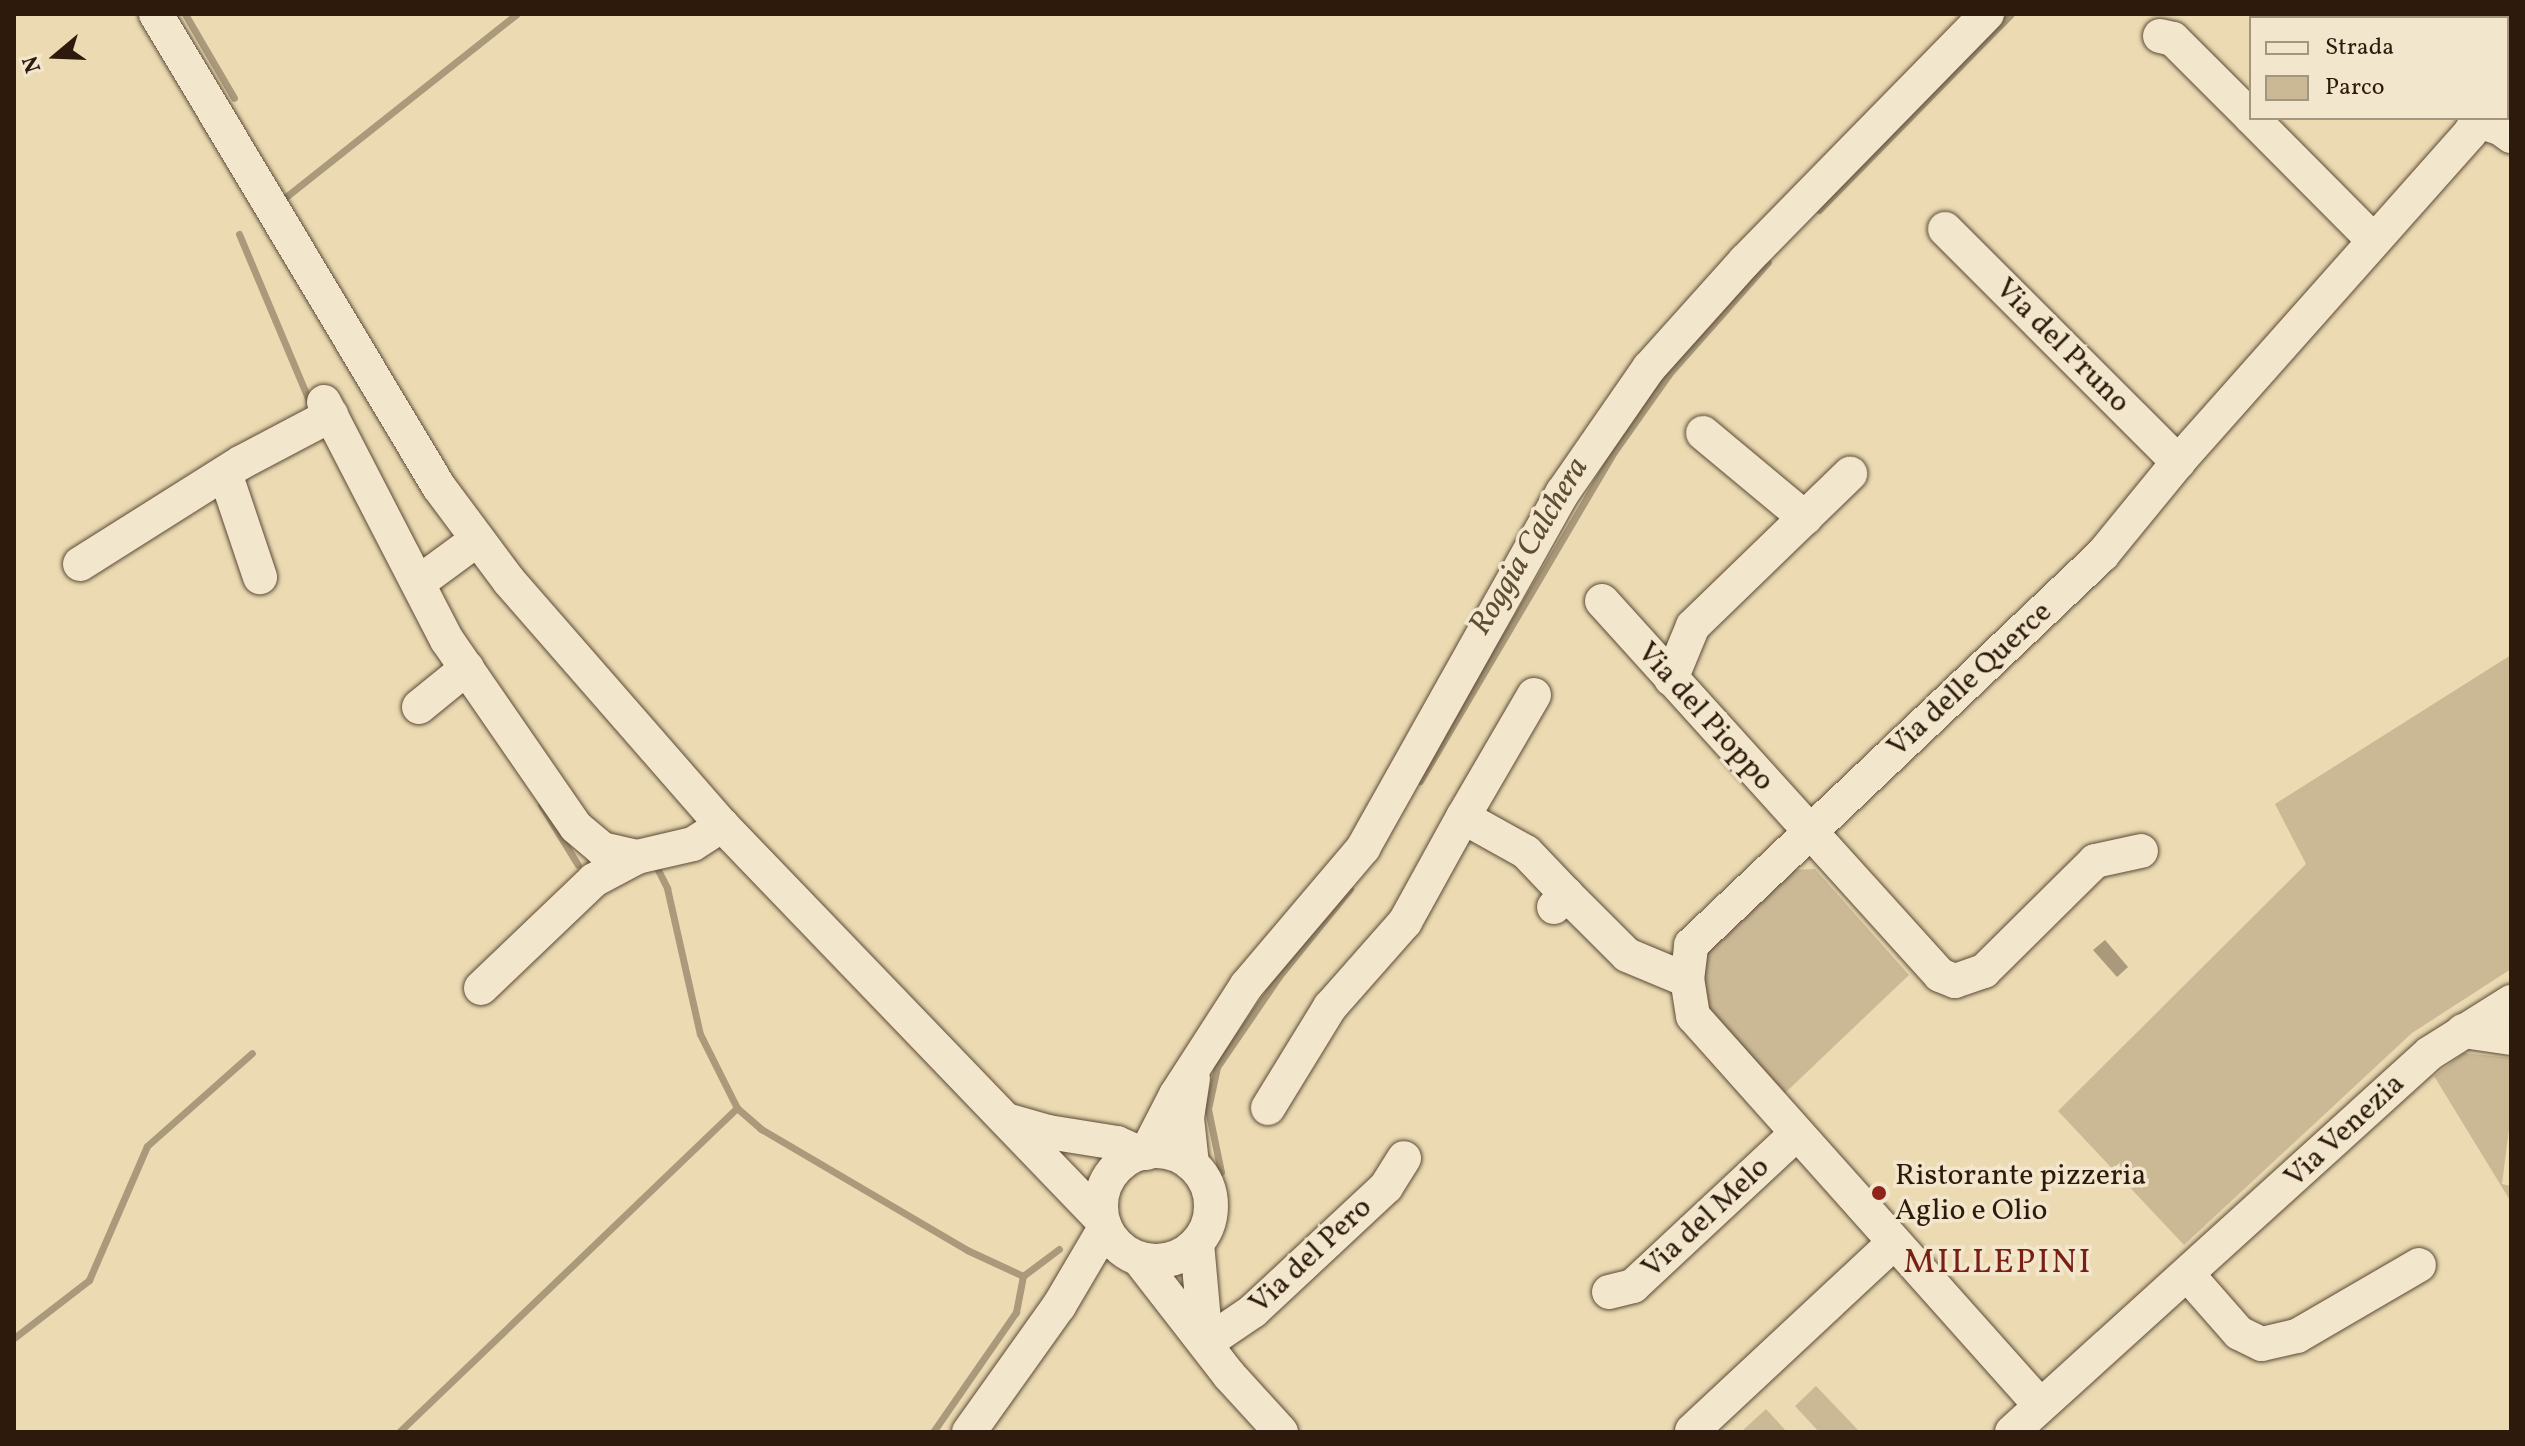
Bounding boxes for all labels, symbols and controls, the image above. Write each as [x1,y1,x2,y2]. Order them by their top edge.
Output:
north arrow [16,16,96,96]
legend [2249,16,2509,120]
text: Strada [2325,31,2394,65]
text: N [16,51,50,77]
text: Parco [2325,71,2384,105]
street label: Via del Pruno [1987,271,2137,421]
water label: Roggia Calchera [1462,451,1598,643]
street label: Via delle Querce [1880,595,2060,765]
street label: Via del Pioppo [1629,635,1781,799]
street label: Via Venezia [2277,1066,2413,1196]
street label: Via del Melo [1635,1150,1777,1286]
place label: Ristorante pizzeria Aglio e Olio [1895,1158,2146,1228]
marker: Ristorante pizzeria Aglio e Olio [1870,1184,1888,1202]
street label: Via del Pero [1242,1190,1380,1322]
district label: MILLEPINI [1903,1244,2093,1284]

